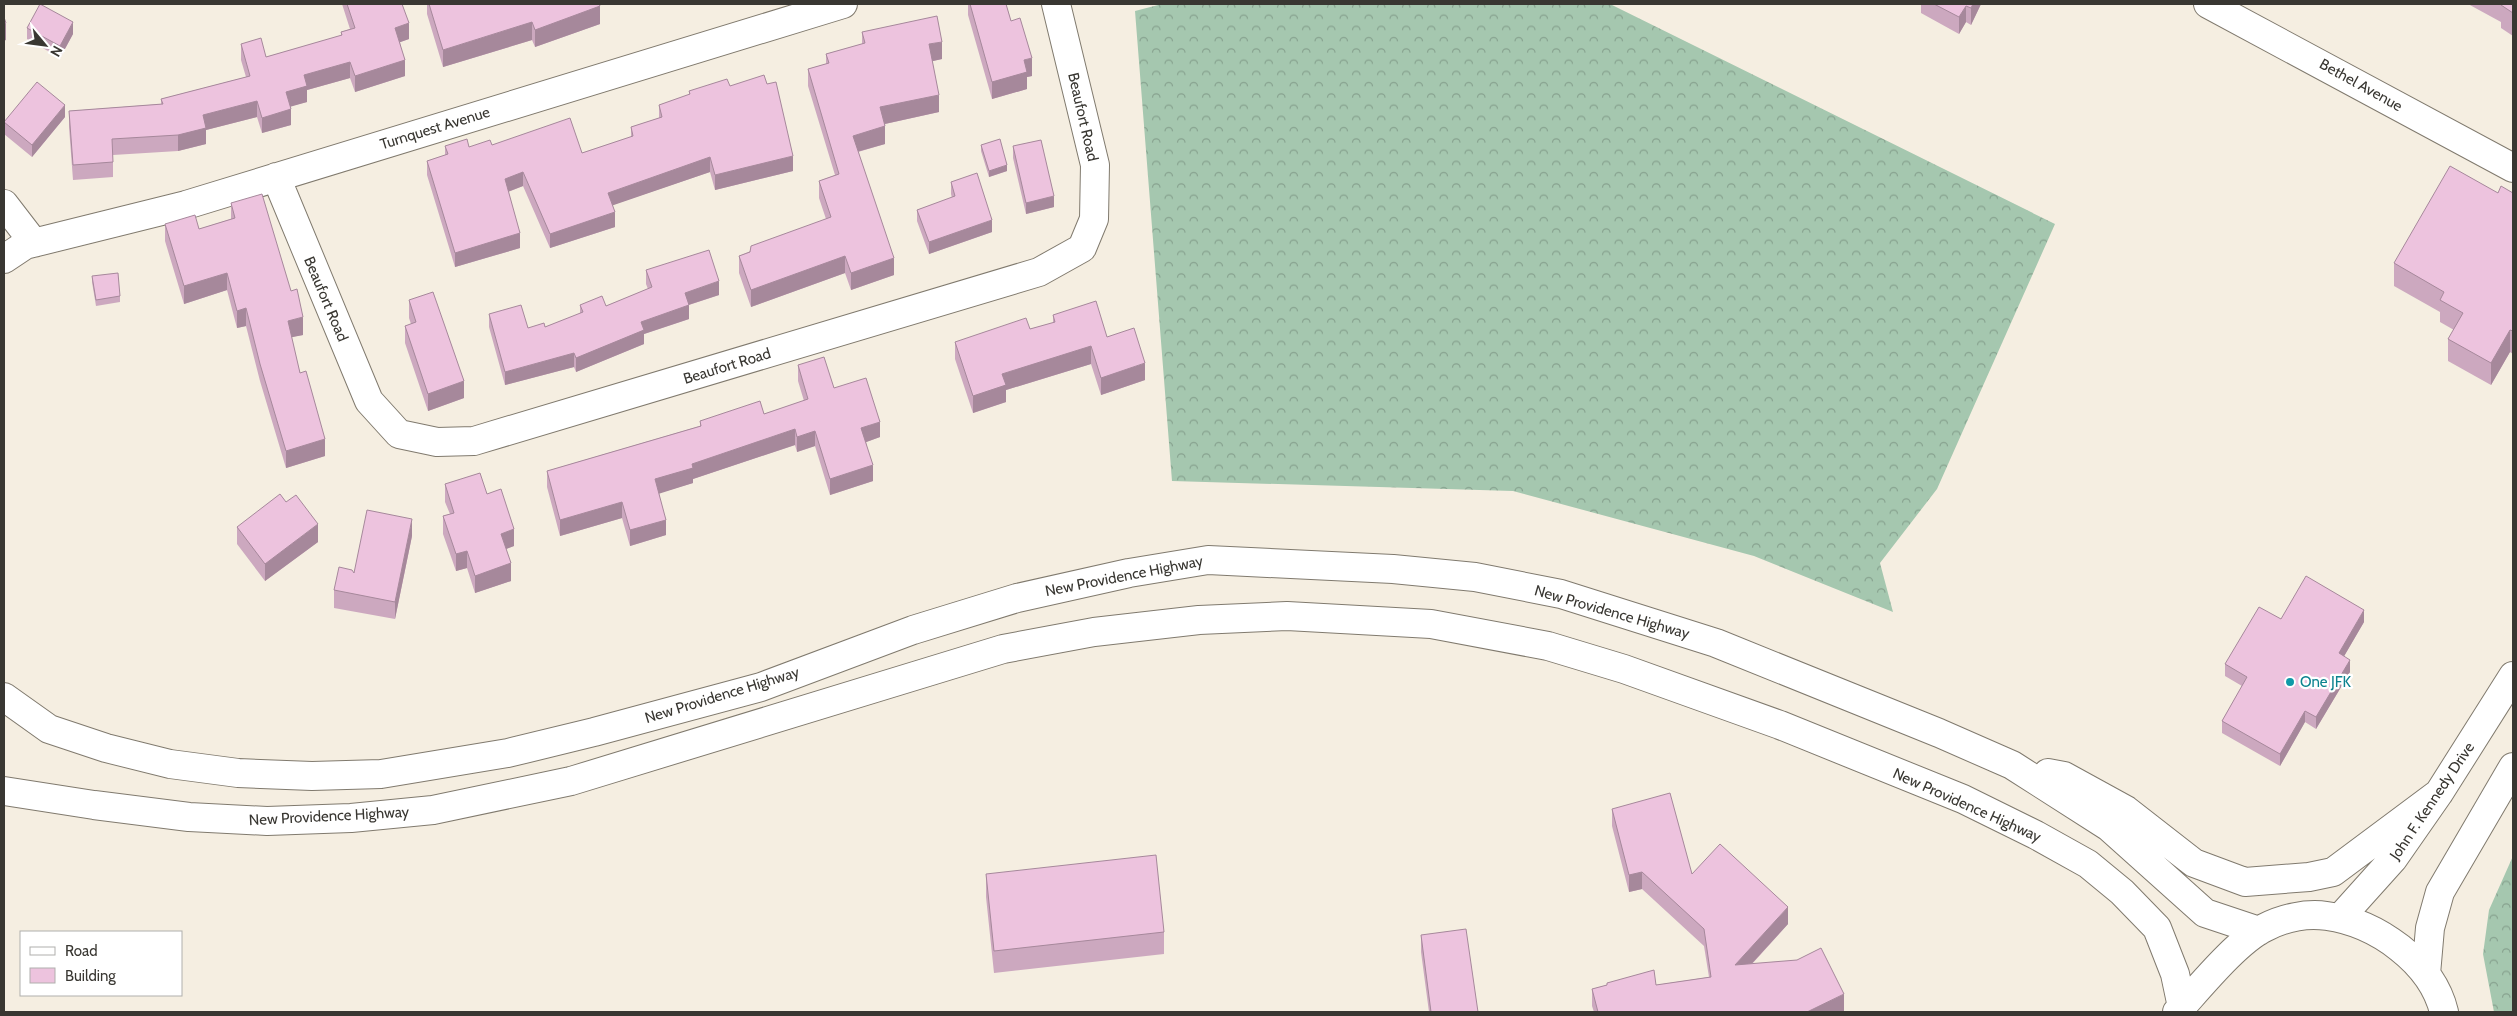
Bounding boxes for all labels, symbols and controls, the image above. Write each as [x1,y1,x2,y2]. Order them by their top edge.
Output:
north arrow [20,20,70,70]
text: N [46,43,67,60]
street label: Bethel Avenue [2316,55,2406,115]
street label: Beaufort Road [1064,71,1102,163]
street label: Turnquest Avenue [378,103,492,153]
street label: Beaufort Road [300,254,352,344]
street label: Beaufort Road [681,344,773,388]
street label: New Providence Highway [1043,552,1205,600]
street label: New Providence Highway [1532,581,1692,643]
street label: New Providence Highway [643,663,802,727]
place label: One JFK [2300,673,2352,691]
marker: One JFK [2284,676,2296,688]
street label: John F. Kennedy Drive [2385,738,2478,864]
street label: New Providence Highway [1890,764,2044,846]
street label: New Providence Highway [248,803,410,829]
legend [20,931,182,996]
text: Road [65,942,98,960]
text: Building [65,967,116,985]

